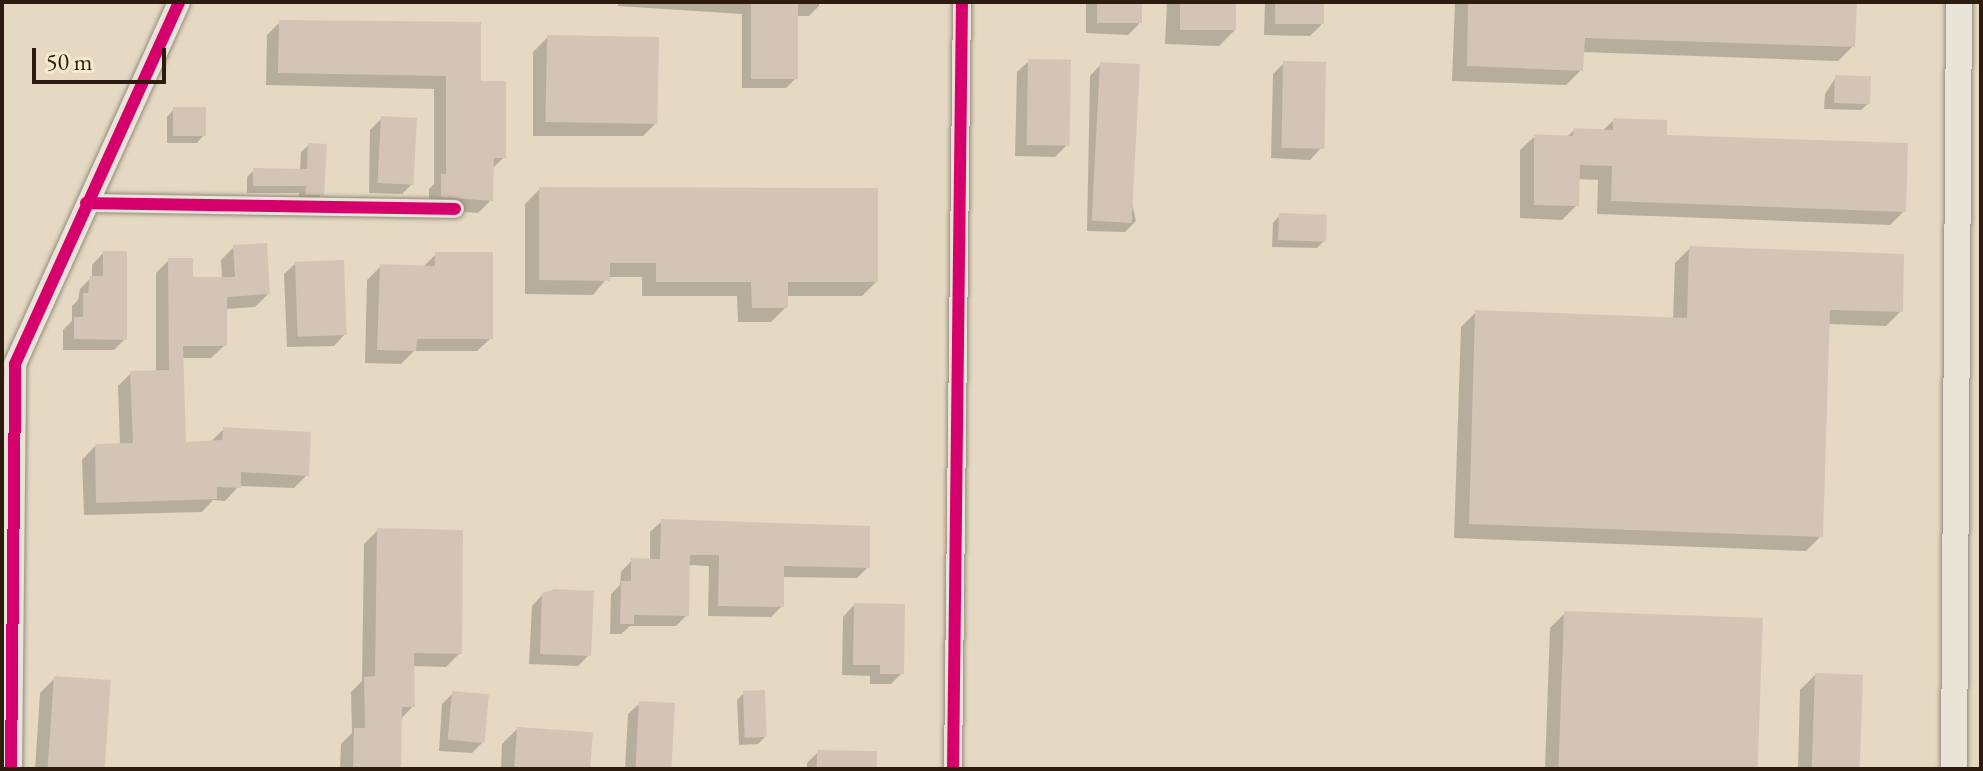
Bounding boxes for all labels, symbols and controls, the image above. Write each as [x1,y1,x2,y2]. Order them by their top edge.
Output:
scale bar [36,32,170,82]
text: 50 m [46,46,93,77]

